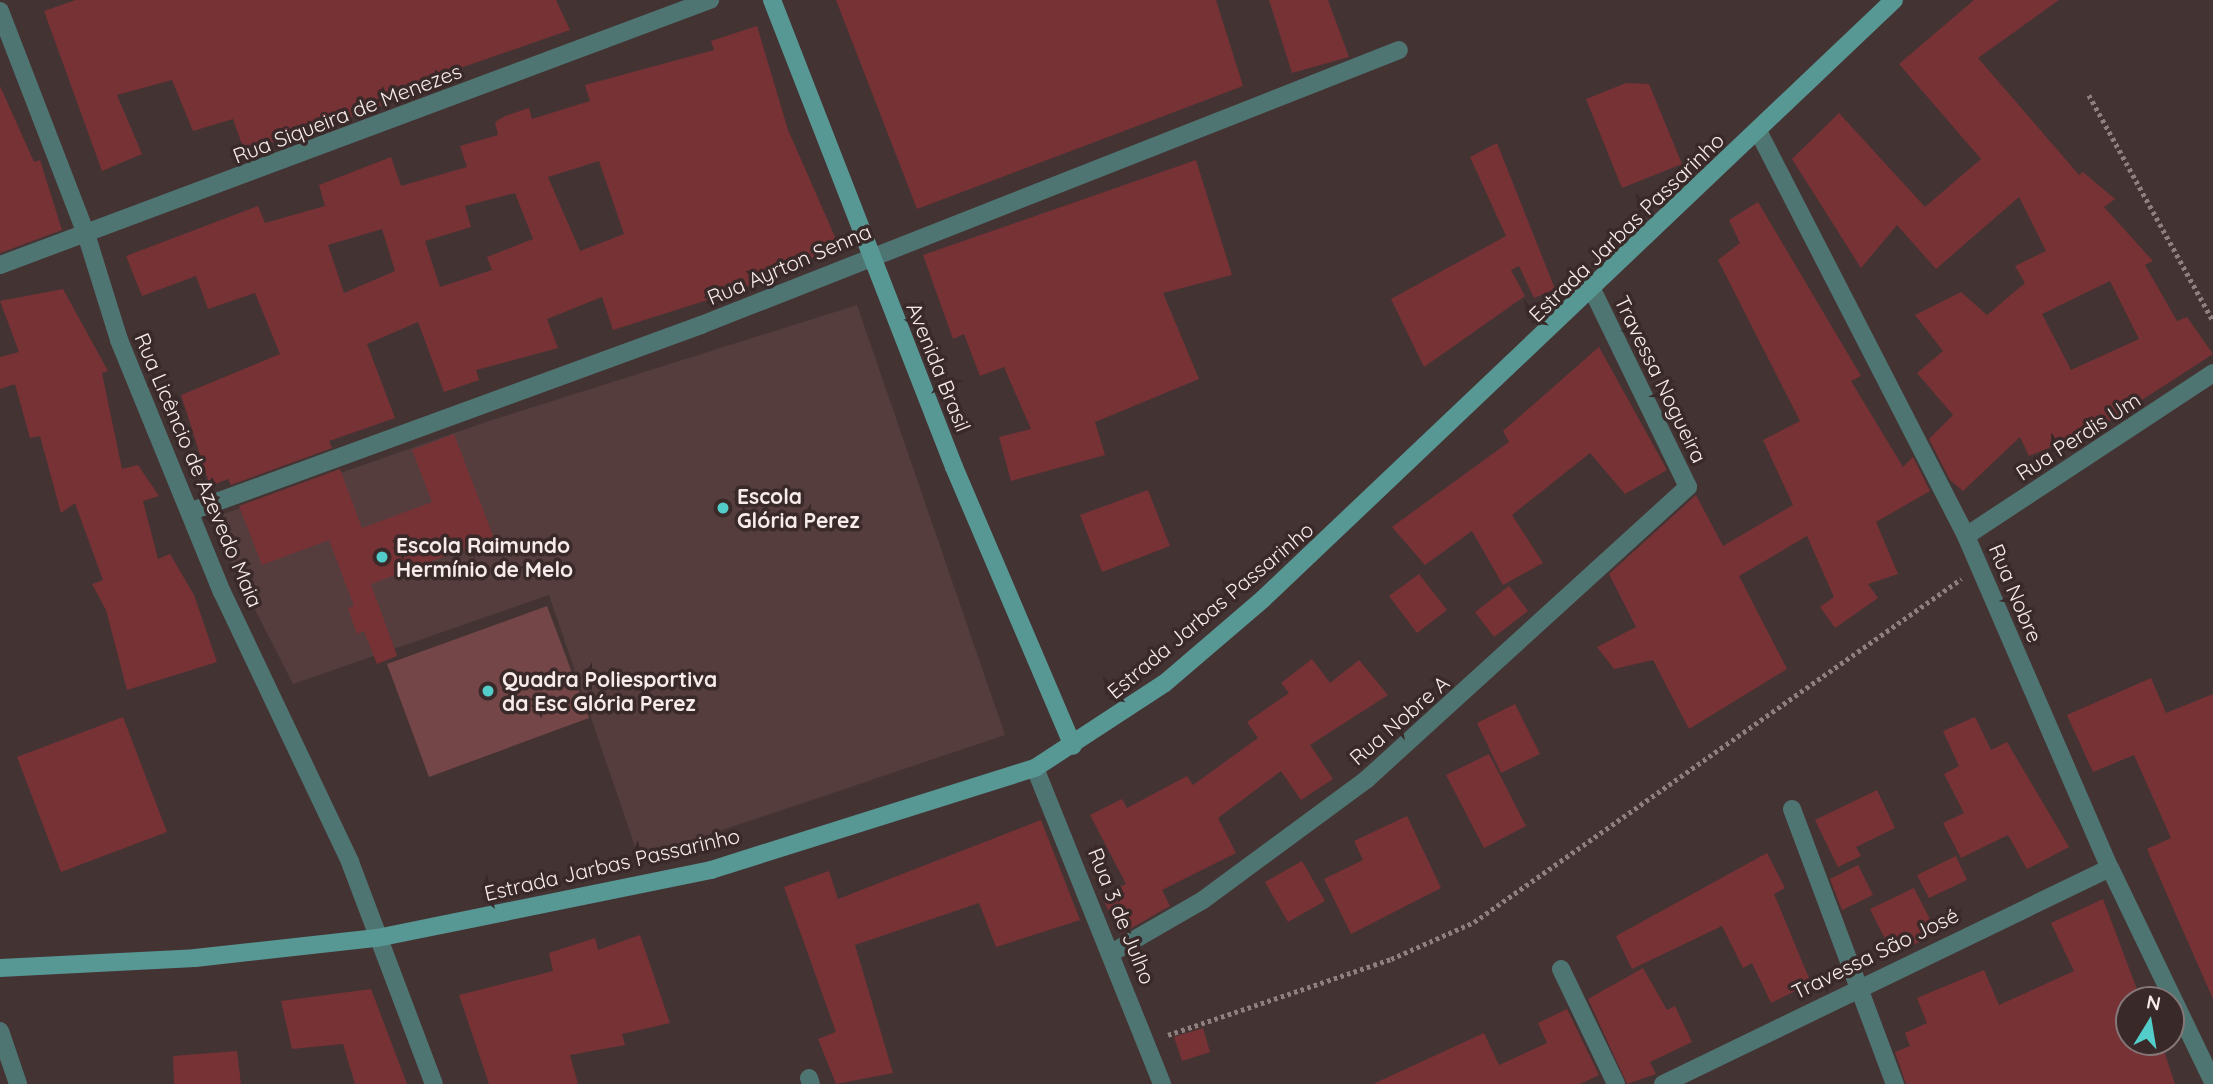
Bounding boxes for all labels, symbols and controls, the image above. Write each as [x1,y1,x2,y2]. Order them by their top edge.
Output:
street label: Rua Siqueira de Menezes [229,58,465,168]
street label: Estrada Jarbas Passarinho [1523,127,1729,327]
street label: Rua Ayrton Senna [703,218,875,310]
street label: Travessa Nogueira [1610,291,1712,467]
street label: Avenida Brasil [902,299,976,435]
street label: Rua Licêncio de Azevedo Maia [130,329,268,611]
street label: Rua Perdis Um [2011,386,2145,486]
place label: Escola Glória Perez [737,483,860,533]
marker: Escola Glória Perez [715,500,731,516]
street label: Estrada Jarbas Passarinho [1102,516,1318,704]
place label: Escola Raimundo Hermínio de Melo [396,532,573,582]
street label: Rua Nobre [1984,540,2048,646]
marker: Escola Raimundo Hermínio de Melo [374,549,390,565]
place label: Quadra Poliesportiva da Esc Glória Perez [502,666,717,716]
street label: Rua Nobre A [1344,670,1454,770]
marker: Quadra Poliesportiva da Esc Glória Perez [480,683,496,699]
street label: Estrada Jarbas Passarinho [482,822,742,906]
street label: Rua 3 de Julho [1083,844,1161,988]
street label: Travessa São José [1788,902,1962,1004]
north arrow [2115,986,2185,1056]
text: N [2144,989,2163,1015]

